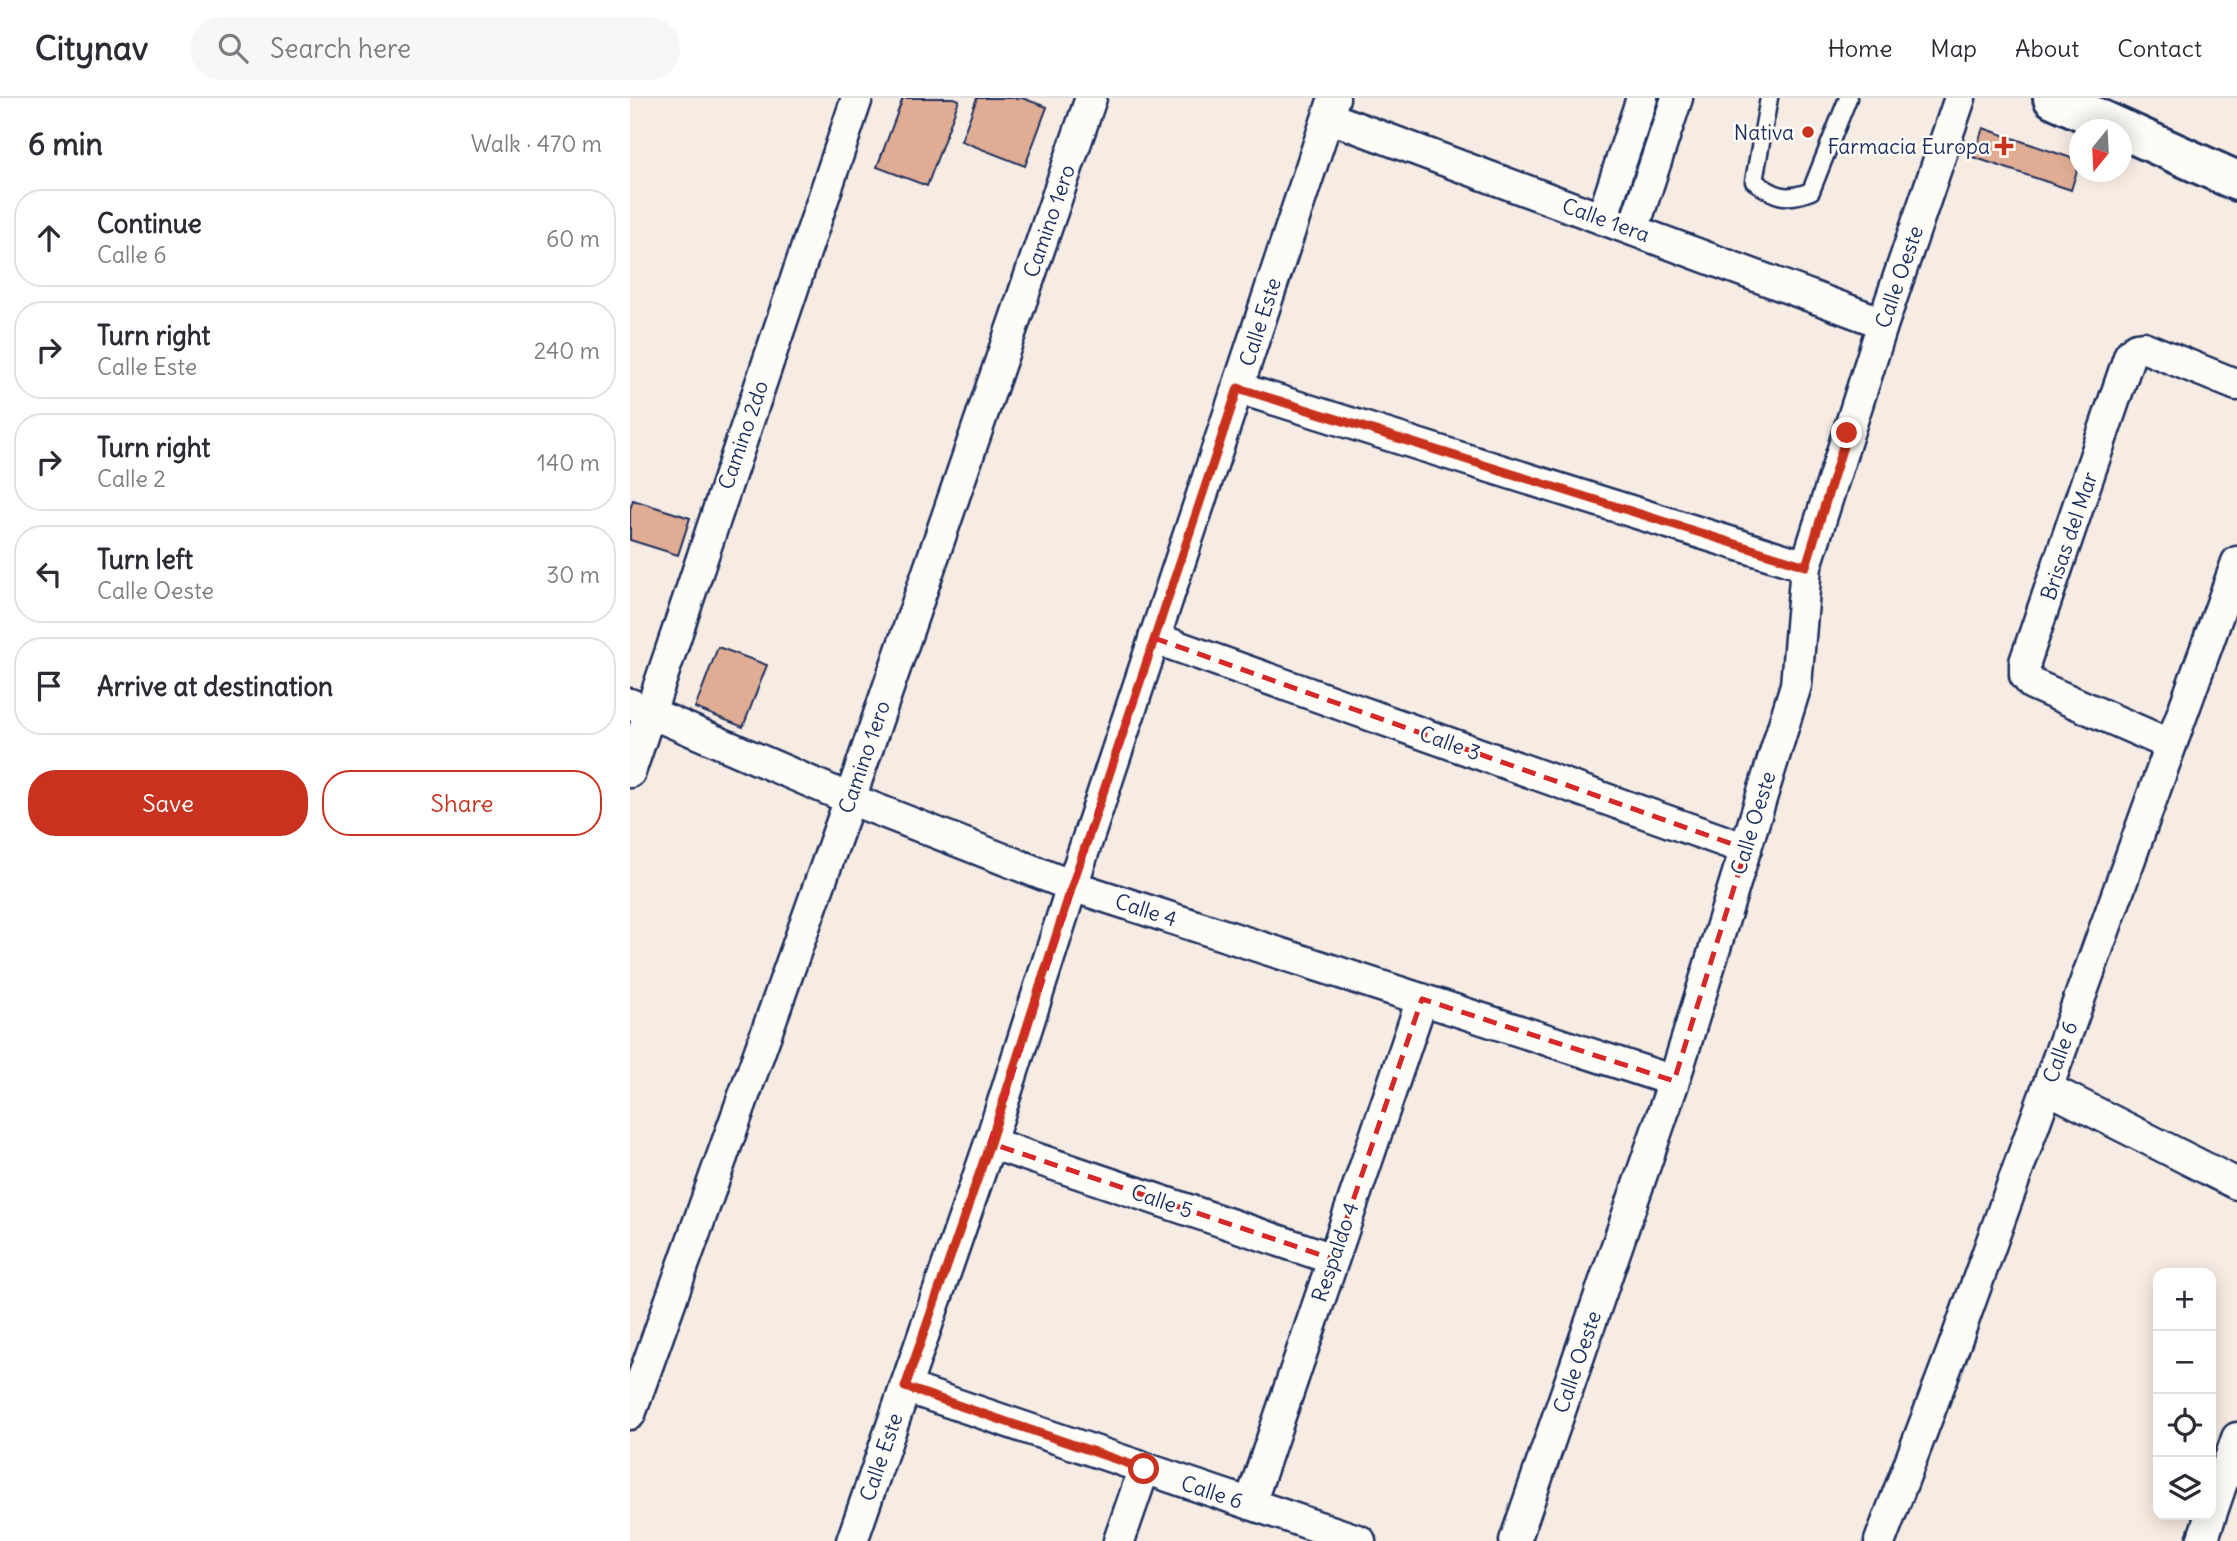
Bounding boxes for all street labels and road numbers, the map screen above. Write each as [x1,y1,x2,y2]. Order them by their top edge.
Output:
street label: Camino 1ero [1017,161,1081,281]
street label: Calle 1era [1558,192,1654,248]
street label: Calle Oeste [1869,222,1929,332]
street label: Calle Este [1233,274,1287,370]
street label: Camino 2do [712,377,774,493]
street label: Brisas del Mar [2034,468,2104,604]
street label: Camino 1ero [832,697,896,817]
street label: Calle 3 [1416,719,1484,767]
street label: Calle Oeste [1724,768,1782,878]
street label: Calle 4 [1112,887,1180,933]
street label: Calle 6 [2036,1018,2084,1086]
street label: Calle 5 [1128,1178,1196,1224]
street label: Respaldo 4 [1305,1199,1365,1305]
street label: Calle Oeste [1547,1307,1607,1417]
street label: Calle Este [853,1409,909,1505]
street label: Calle 6 [1178,1469,1246,1515]

